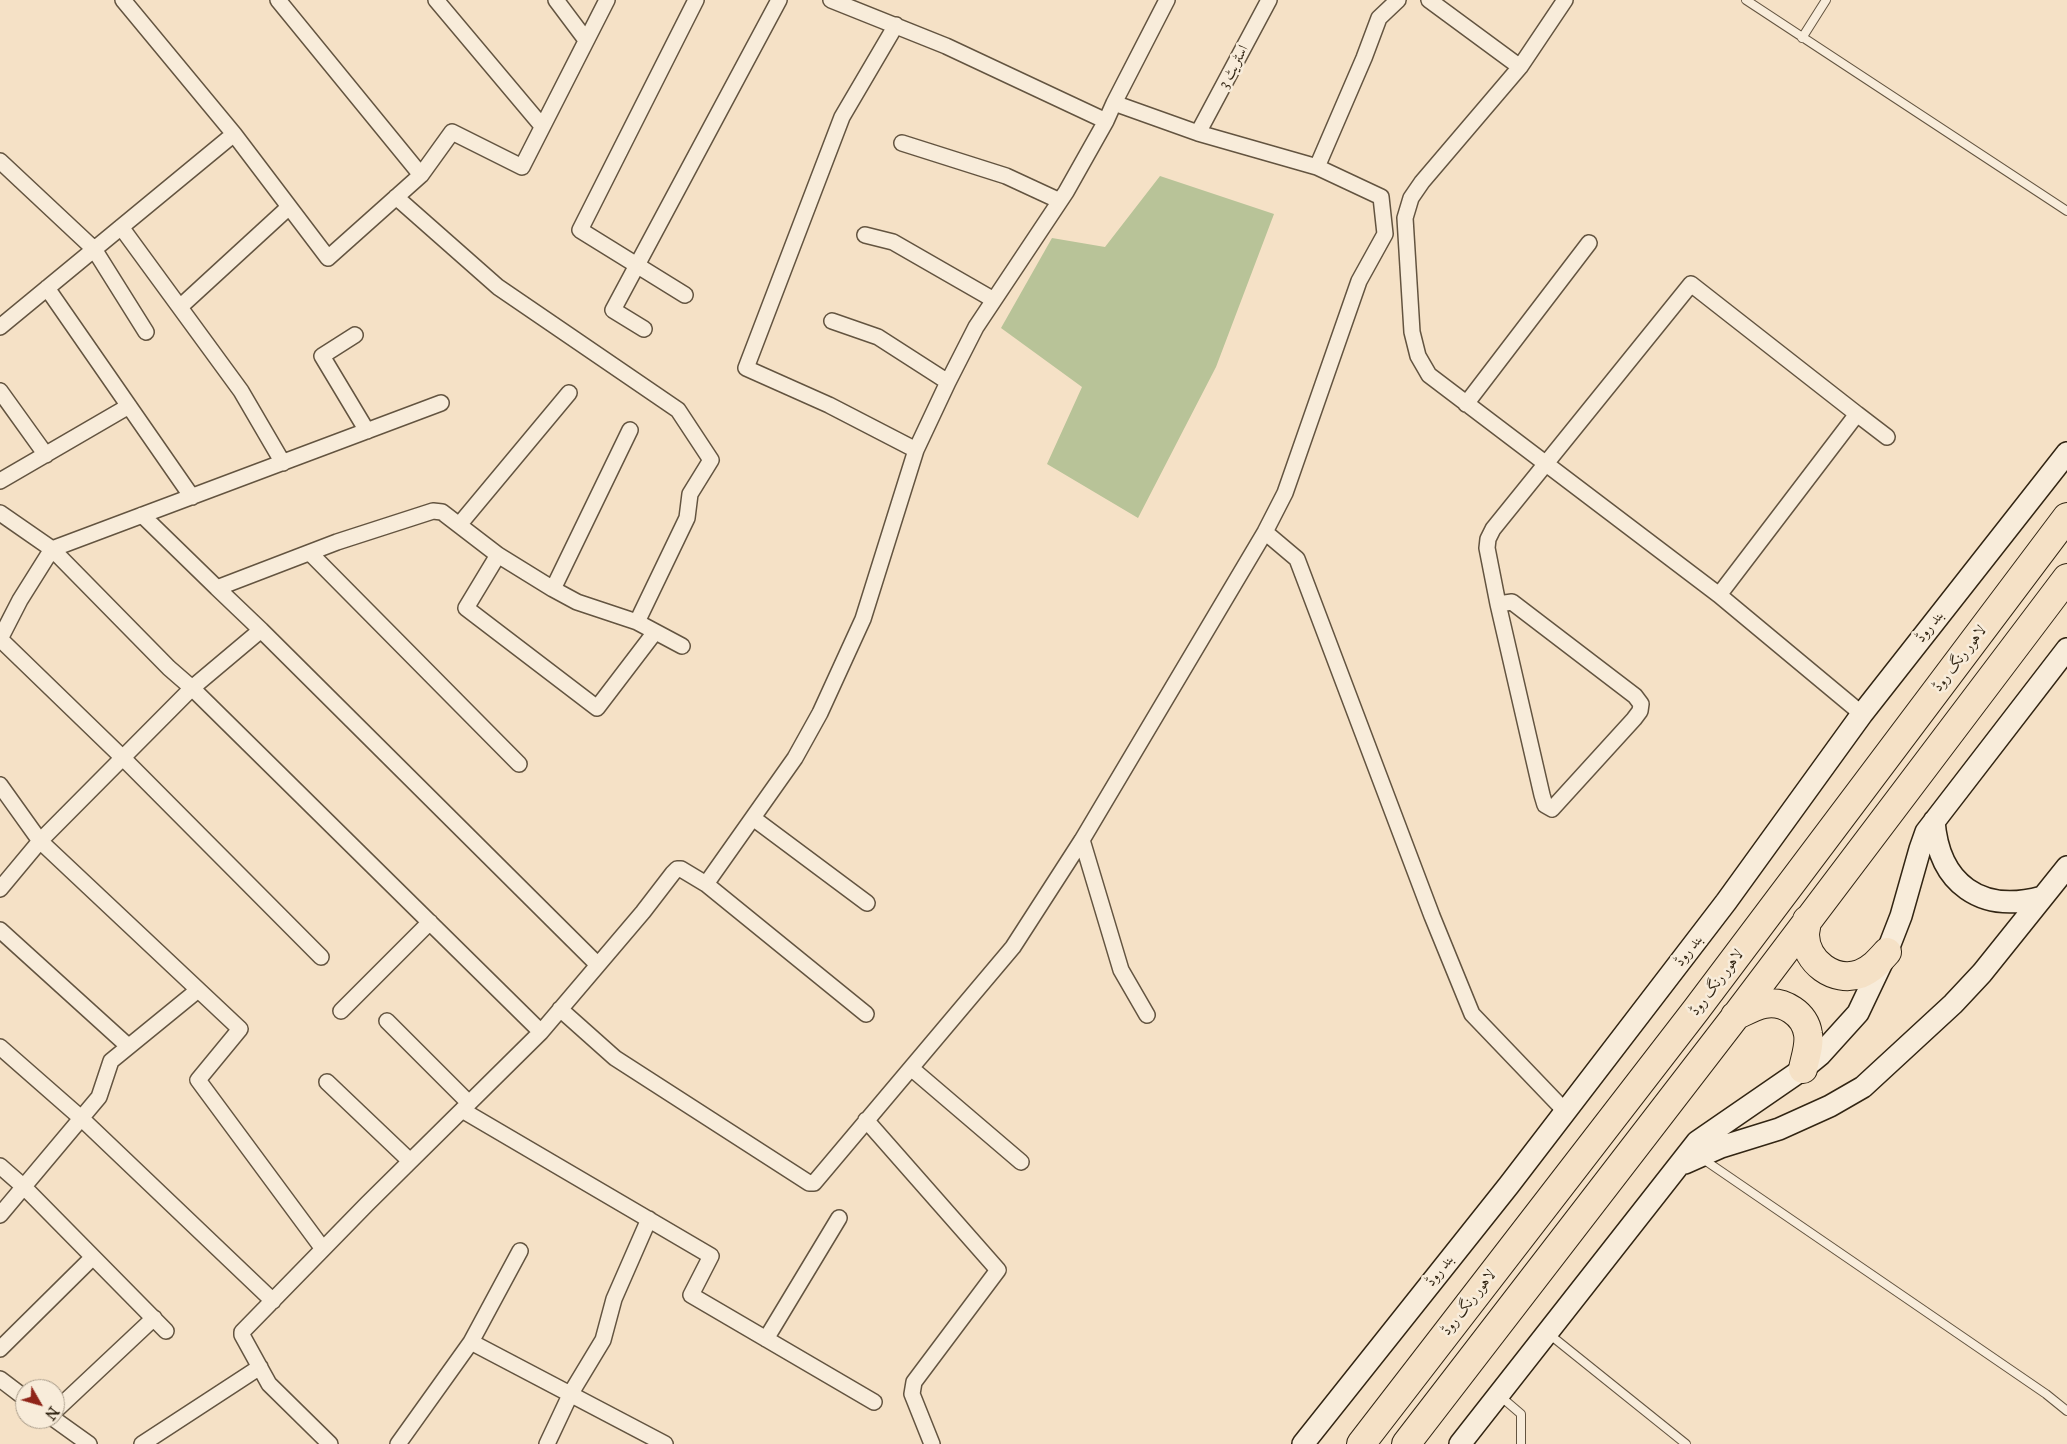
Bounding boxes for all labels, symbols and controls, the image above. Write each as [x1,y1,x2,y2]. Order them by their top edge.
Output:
street label: اسٹریٹ 3 [1215,42,1253,92]
street label: بند روڈ [1912,608,1948,646]
street label: لاہور رنگ روڈ [1929,622,1991,696]
street label: بند روڈ [1671,932,1707,970]
street label: لاہور رنگ روڈ [1686,946,1748,1020]
street label: بند روڈ [1422,1252,1458,1290]
street label: لاہور رنگ روڈ [1438,1266,1500,1340]
north arrow [15,1379,65,1429]
text: N [41,1403,62,1423]

